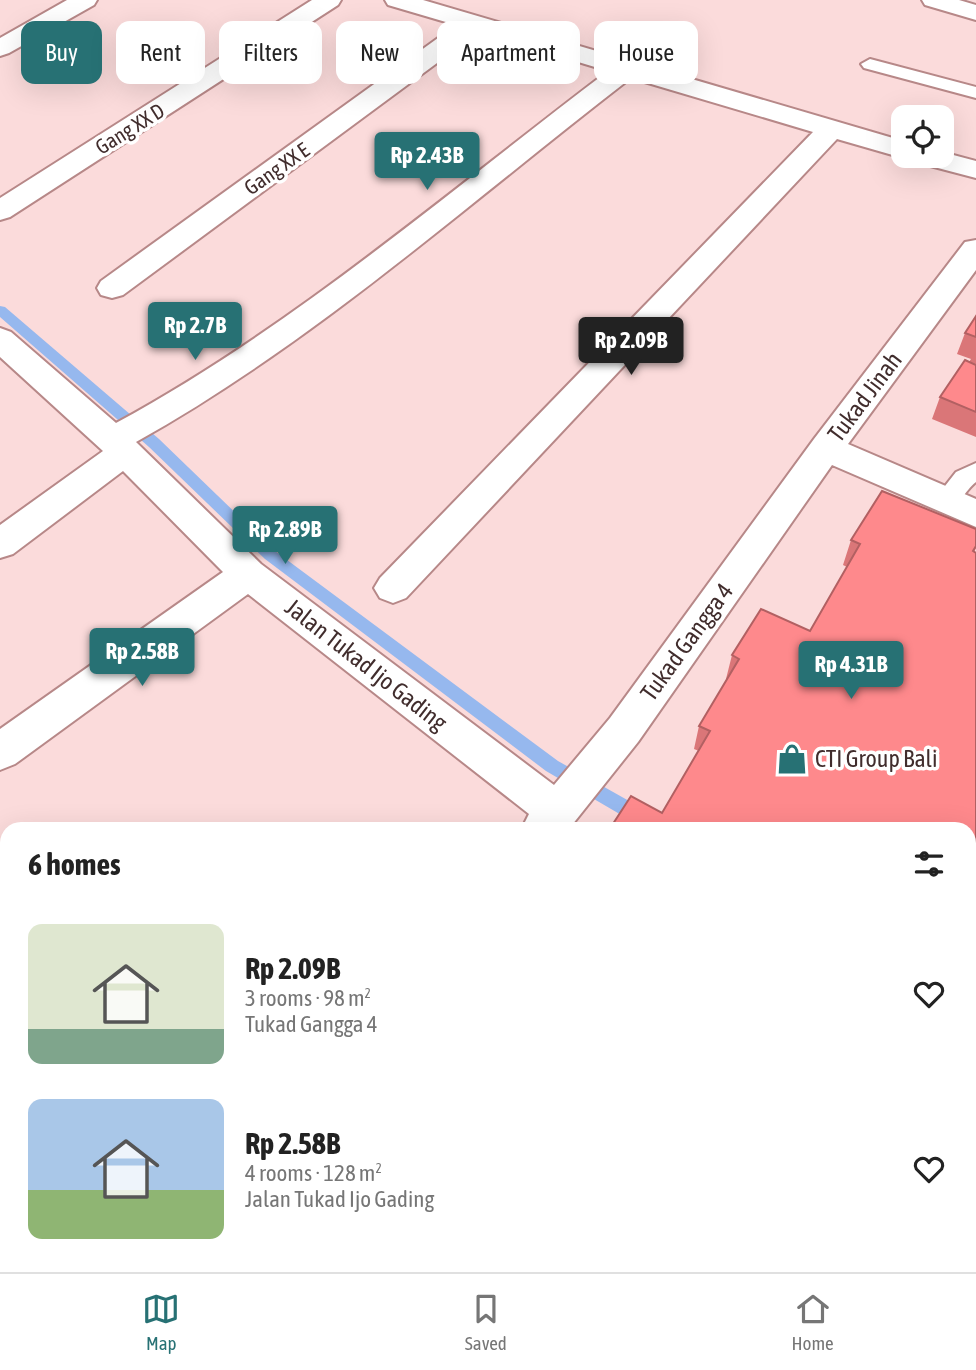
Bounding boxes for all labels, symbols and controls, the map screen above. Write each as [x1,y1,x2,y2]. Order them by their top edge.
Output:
chip: Buy [21,21,102,84]
chip: Rent [116,21,205,84]
chip: Filters [219,21,322,84]
chip: New [336,21,423,84]
chip: Apartment [437,21,580,84]
chip: House [594,21,698,84]
street label: Gang XX D [91,98,168,159]
map controls [891,105,954,168]
button: locate [891,105,954,168]
pin: Rp 2.43B [355,132,499,192]
street label: Gang XX E [239,137,314,199]
text: Rp 2.43B [391,142,463,168]
pin: Rp 2.7B [130,302,260,362]
text: Rp 2.7B [164,312,226,338]
pin: Rp 2.09B [559,318,703,377]
text: Rp 2.09B [595,327,667,353]
street label: Tukad Jinah [822,347,907,447]
pin: Rp 2.89B [213,506,357,566]
text: Rp 2.89B [249,516,321,542]
street label: Tukad Gangga 4 [635,578,738,706]
street label: Jalan Tukad Ijo Gading [280,593,453,736]
pin: Rp 2.58B [70,628,214,688]
text: Rp 2.58B [106,638,178,664]
pin: Rp 4.31B [779,642,923,701]
text: Rp 4.31B [815,651,887,677]
shop icon: CTI Group Bali [775,742,809,776]
place label: CTI Group Bali [815,745,938,772]
icon: filters [910,845,948,883]
text: 6 homes [28,847,121,881]
text: Rp 2.09B [245,951,340,985]
icon: home [84,952,168,1036]
icon: heart [910,975,948,1013]
text: 3 rooms · 98 m² [245,985,371,1011]
text: Tukad Gangga 4 [245,1011,377,1037]
text: Rp 2.58B [245,1126,340,1160]
icon: home [84,1127,168,1211]
icon: heart [910,1150,948,1188]
text: 4 rooms · 128 m² [245,1160,382,1186]
text: Jalan Tukad Ijo Gading [245,1186,434,1212]
tab: Map [142,1290,180,1354]
tab: Saved [465,1290,507,1354]
tab: Home [791,1290,834,1354]

